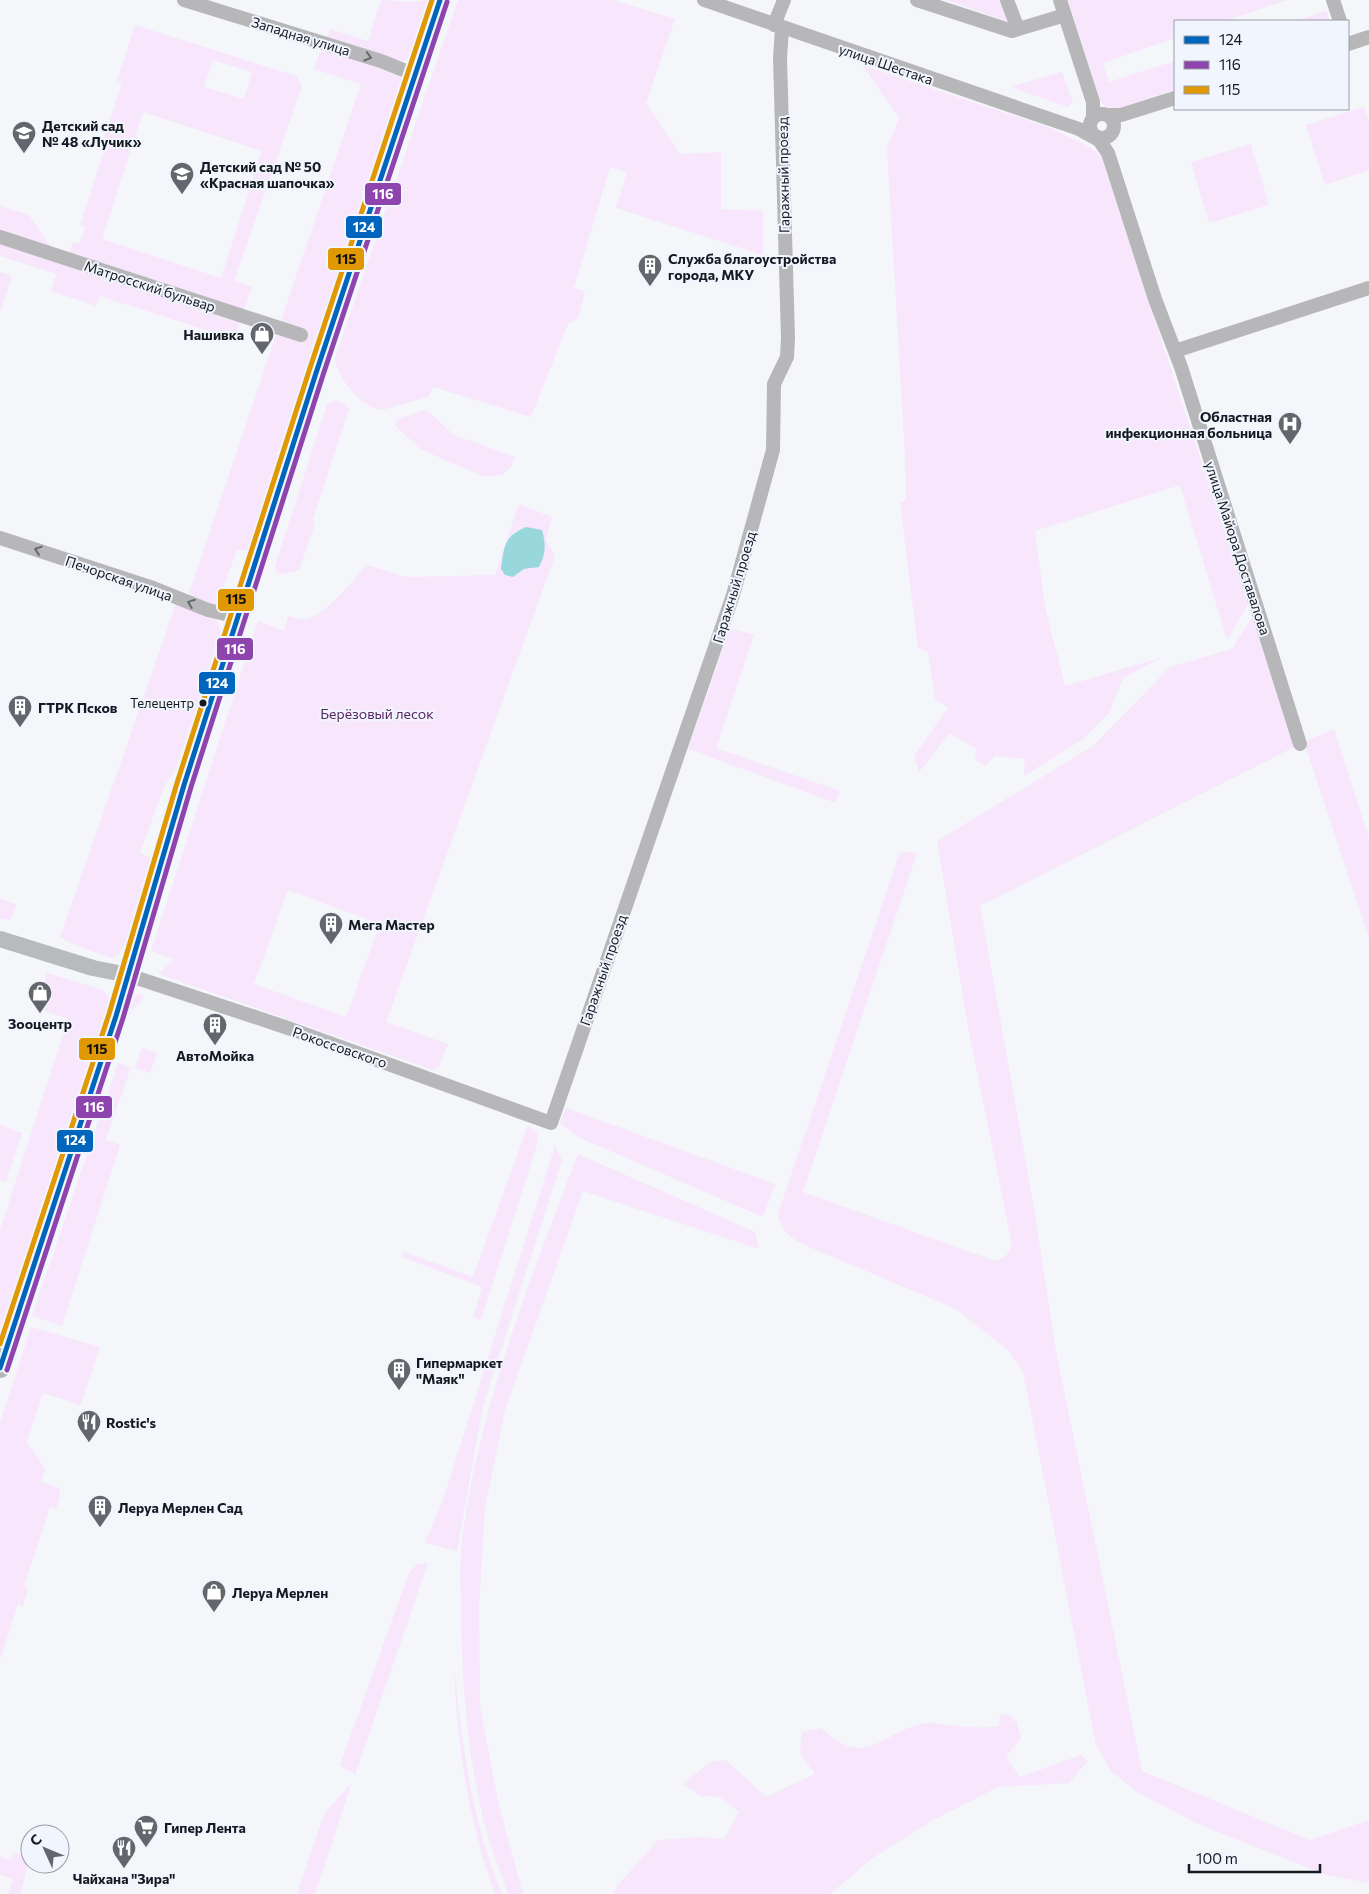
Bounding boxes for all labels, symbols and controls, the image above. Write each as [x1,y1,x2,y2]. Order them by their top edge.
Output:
street label: Западная улица [250,13,352,59]
legend [1174,20,1349,110]
text: 124 [1219,30,1242,48]
street label: улица Шестака [837,40,935,88]
one-way arrow [363,52,371,62]
text: 116 [1219,55,1241,73]
text: 115 [1219,80,1240,98]
place label: Детский сад № 48 «Лучик» [42,117,141,150]
street label: Гаражный проезд [773,117,793,233]
school or university icon: Детский сад № 48 «Лучик» [11,120,37,154]
place label: Детский сад № 50 «Красная шапочка» [200,158,335,191]
school or university icon: Детский сад № 50 «Красная шапочка» [169,161,195,195]
line badge: 116 [364,182,402,206]
text: 116 [372,185,394,202]
line badge: 124 [345,215,383,239]
text: 124 [353,218,376,235]
line badge: 115 [327,247,365,271]
text: 115 [336,250,356,267]
place label: Служба благоустройства города, МКУ [668,250,836,283]
building icon: Служба благоустройства города, МКУ [637,253,663,287]
street label: Матросский бульвар [82,257,218,315]
shop icon: Нашивка [249,321,275,355]
place label: Нашивка [183,326,244,343]
place label: Областная инфекционная больница [1105,408,1272,441]
hospital icon: Областная инфекционная больница [1277,411,1303,445]
street label: улица Майора Доставалова [1202,459,1274,637]
street label: Гаражный проезд [709,529,759,645]
one-way arrow [34,546,42,556]
street label: Печорская улица [63,552,175,604]
line badge: 115 [217,588,255,612]
text: 115 [226,590,246,607]
one-way arrow [187,599,196,609]
line badge: 116 [216,637,254,661]
text: 116 [224,640,246,657]
line badge: 124 [198,671,236,695]
text: 124 [206,674,229,691]
building icon: ГТРК Псков [7,694,33,728]
place label: Телецентр [130,695,194,711]
marker: Телецентр [198,698,208,708]
place label: ГТРК Псков [38,699,118,716]
park label: Берёзовый лесок [320,705,434,722]
building icon: Мега Мастер [318,911,344,945]
street label: Гаражный проезд [576,912,630,1028]
place label: Мега Мастер [348,916,435,933]
shop icon: Зооцентр [27,980,53,1014]
building icon: АвтоМойка [202,1012,228,1046]
place label: Зооцентр [8,1015,72,1032]
street label: Рокоссовского [290,1023,390,1071]
line badge: 115 [78,1037,116,1061]
text: 115 [87,1040,107,1057]
place label: АвтоМойка [176,1047,254,1064]
line badge: 116 [75,1095,113,1119]
text: 116 [83,1098,105,1115]
line badge: 124 [56,1129,94,1153]
text: 124 [64,1131,87,1148]
place label: Гипермаркет "Маяк" [416,1354,503,1387]
building icon: Гипермаркет "Маяк" [386,1357,412,1391]
restaurant icon: Rostic's [76,1409,102,1443]
place label: Rostic's [106,1414,157,1431]
building icon: Леруа Мерлен Сад [87,1494,113,1528]
place label: Леруа Мерлен Сад [118,1499,243,1516]
shop icon: Леруа Мерлен [201,1579,227,1613]
place label: Леруа Мерлен [232,1584,328,1601]
supermarket icon: Гипер Лента [133,1814,159,1848]
place label: Гипер Лента [164,1819,246,1836]
north arrow [20,1824,70,1874]
text: С [26,1830,45,1849]
restaurant icon: Чайхана "Зира" [111,1835,137,1869]
scale bar [1189,1842,1320,1874]
text: 100 m [1196,1849,1238,1867]
place label: Чайхана "Зира" [73,1870,175,1887]

